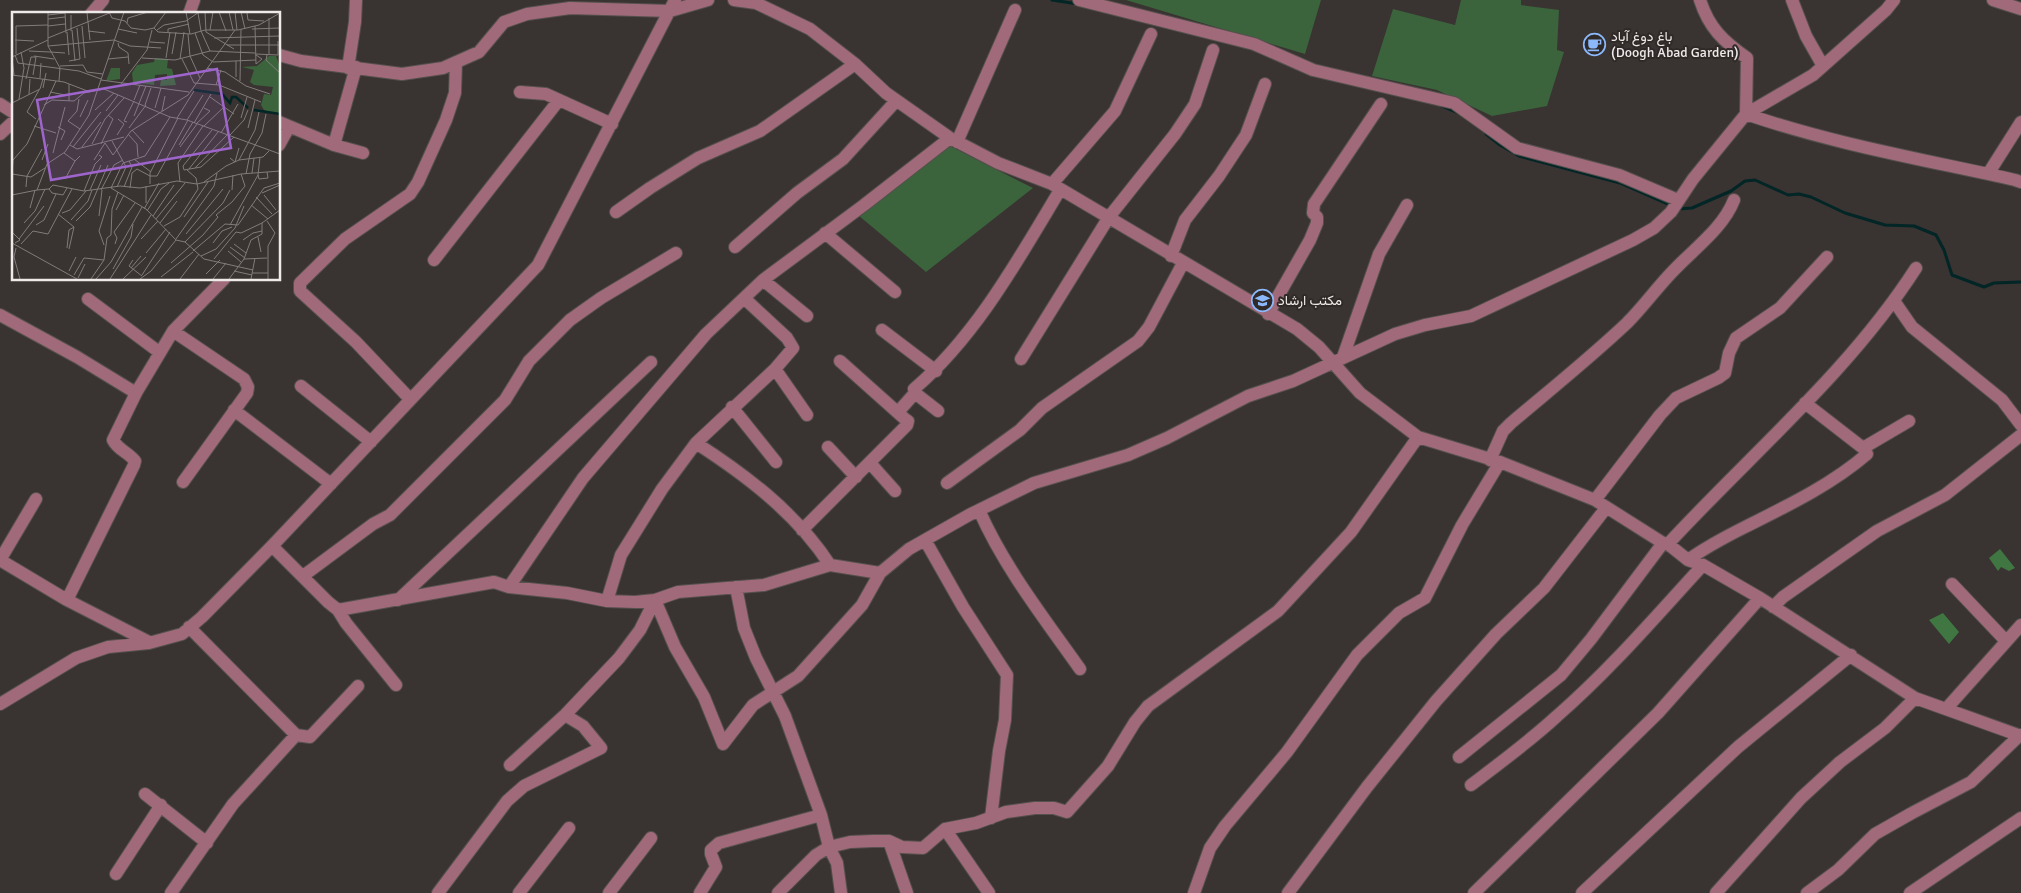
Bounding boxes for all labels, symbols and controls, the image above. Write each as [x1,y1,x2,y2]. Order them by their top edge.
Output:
inset map [12,12,280,280]
place label: باغ دوغ آباد (Doogh Abad Garden) [1611,28,1739,61]
cafe icon: باغ دوغ آباد (Doogh Abad Garden) [1583,32,1607,56]
school or university icon: مکتب ارشاد [1250,288,1274,312]
place label: مکتب ارشاد [1278,292,1342,309]

